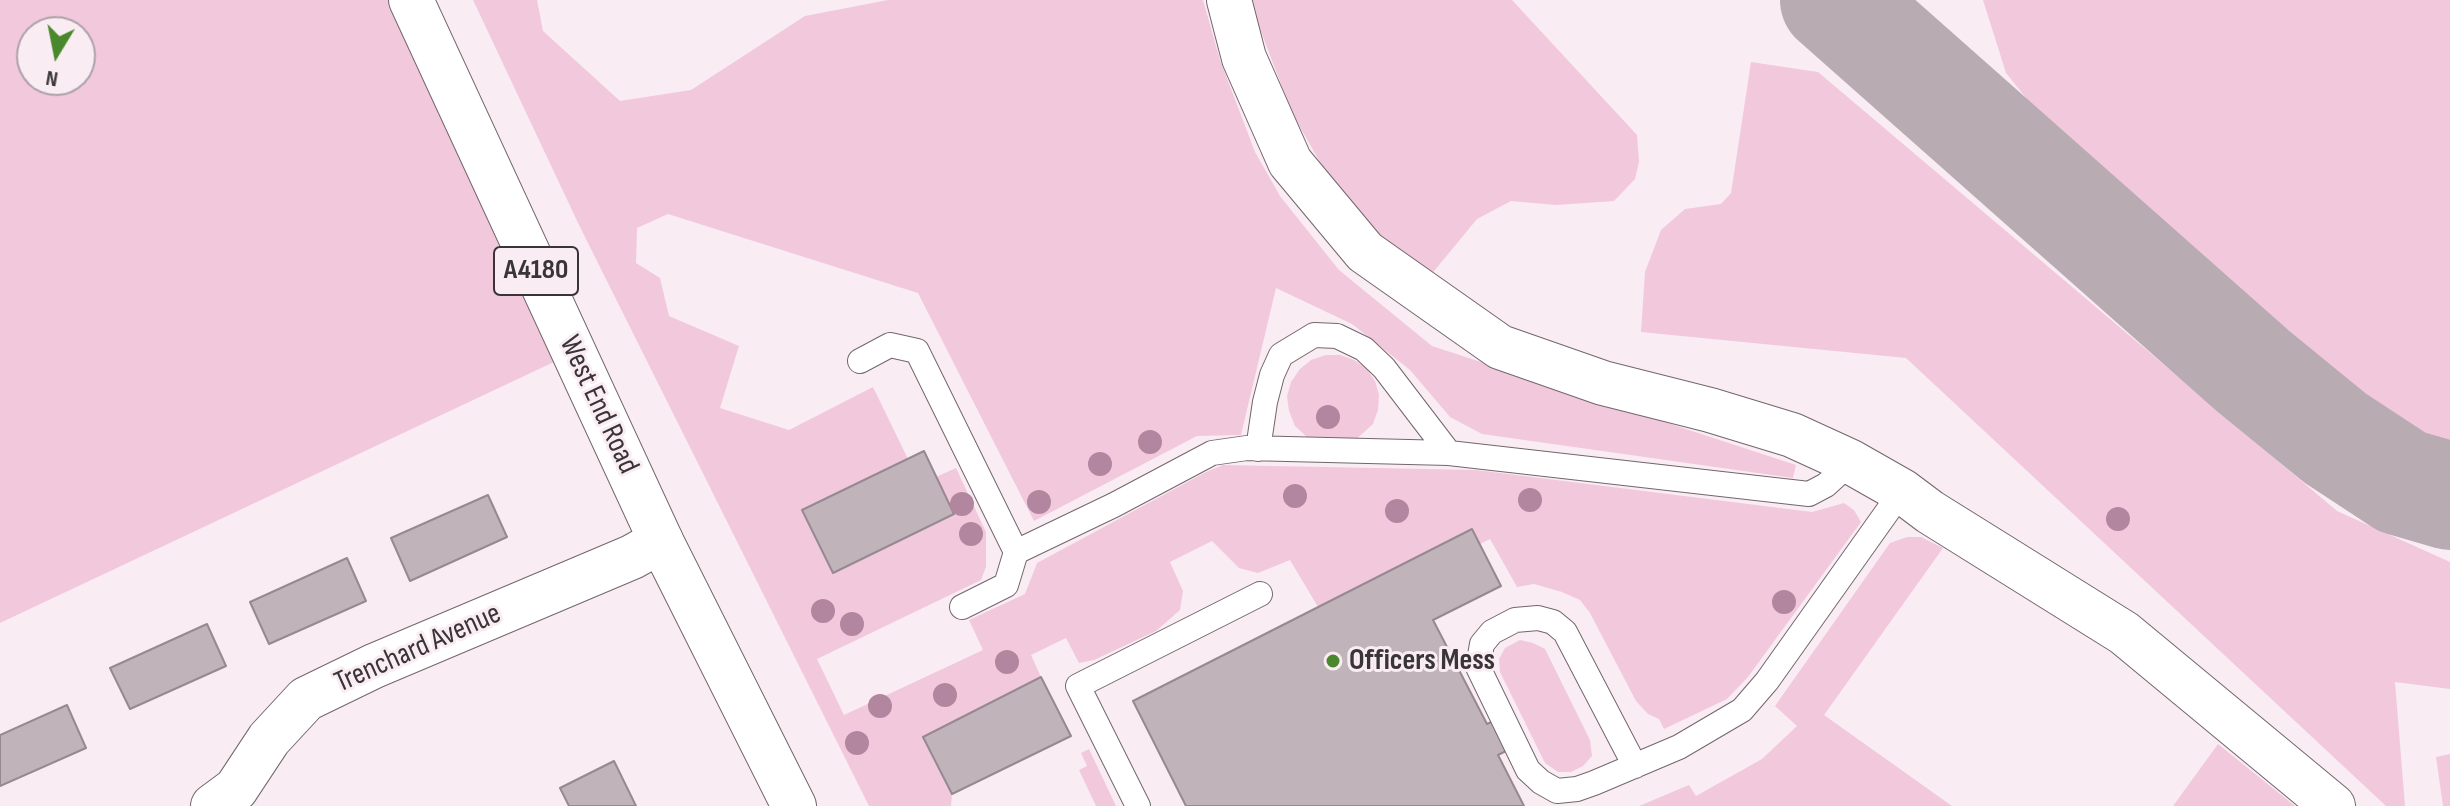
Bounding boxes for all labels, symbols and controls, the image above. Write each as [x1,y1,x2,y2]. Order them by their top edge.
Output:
north arrow [16,16,96,96]
text: N [44,64,60,92]
road number: A4180 [494,247,578,295]
street label: West End Road [550,330,646,480]
street label: Trenchard Avenue [329,596,507,702]
place label: Officers Mess [1349,643,1495,679]
marker: Officers Mess [1324,652,1342,670]

